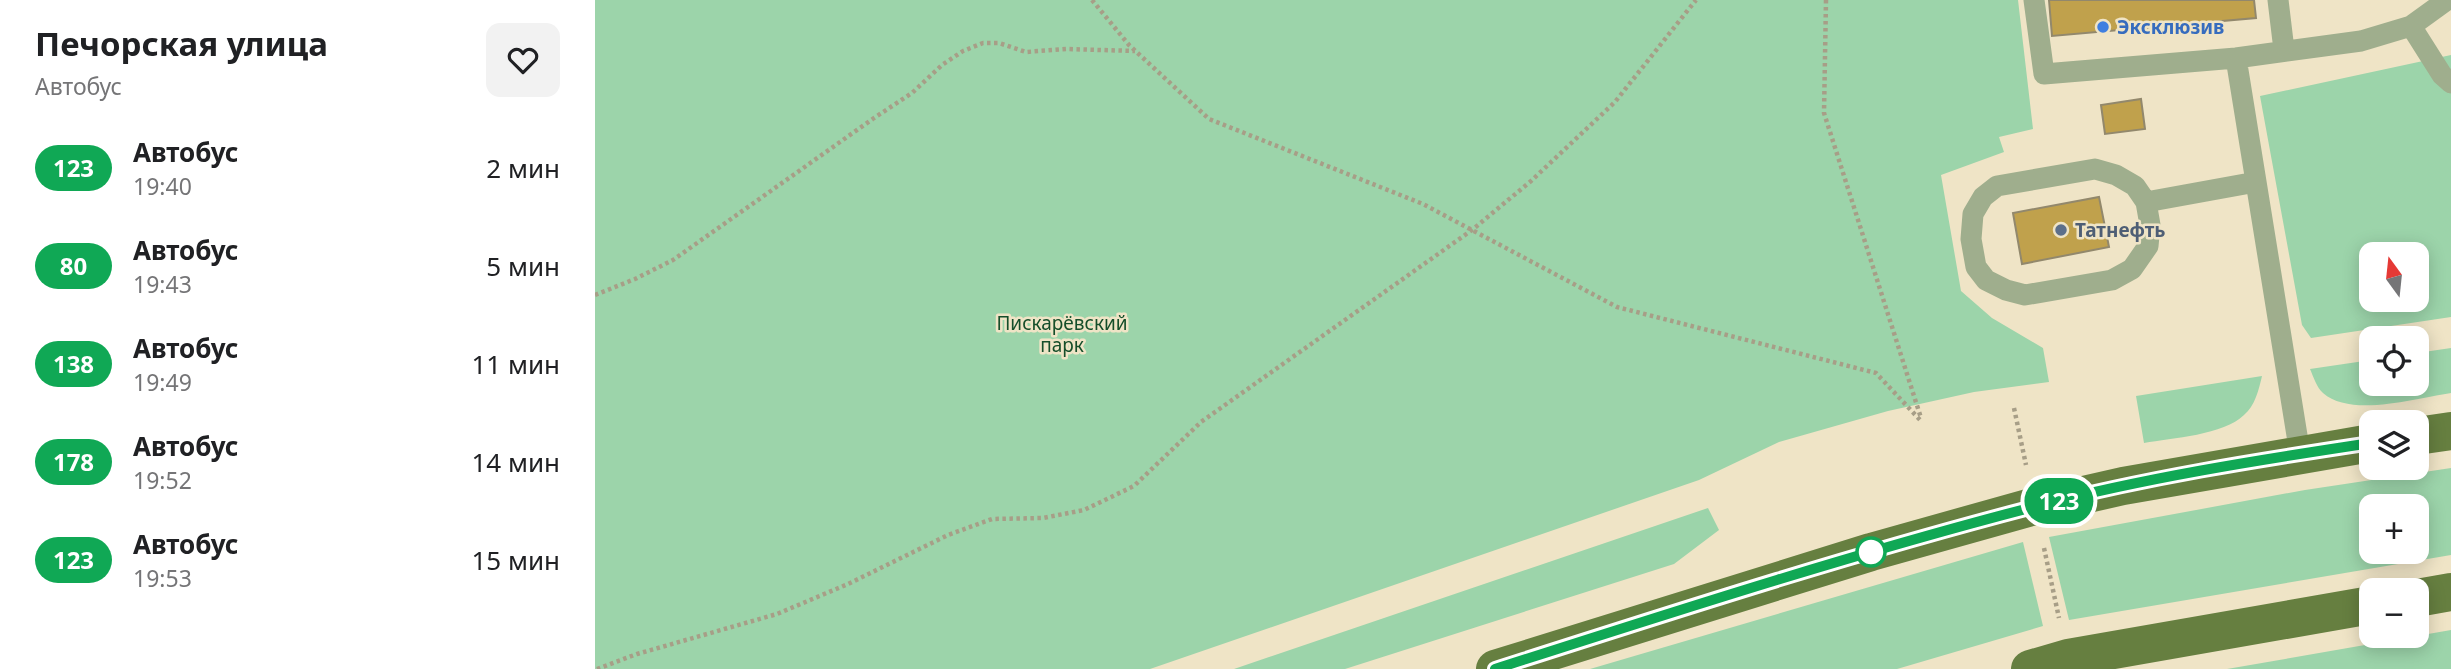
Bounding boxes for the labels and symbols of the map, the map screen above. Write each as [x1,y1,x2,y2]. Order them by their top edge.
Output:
place label: Эксклюзив [2117,14,2224,40]
marker: Эксклюзив [2095,19,2111,35]
place label: Татнефть [2075,217,2166,243]
marker: Татнефть [2053,222,2069,238]
north arrow [2359,242,2429,312]
park label: Пискарёвский парк [996,310,1128,358]
line badge: 123 [2019,478,2099,524]
unlabelled marker [1856,537,1886,567]

